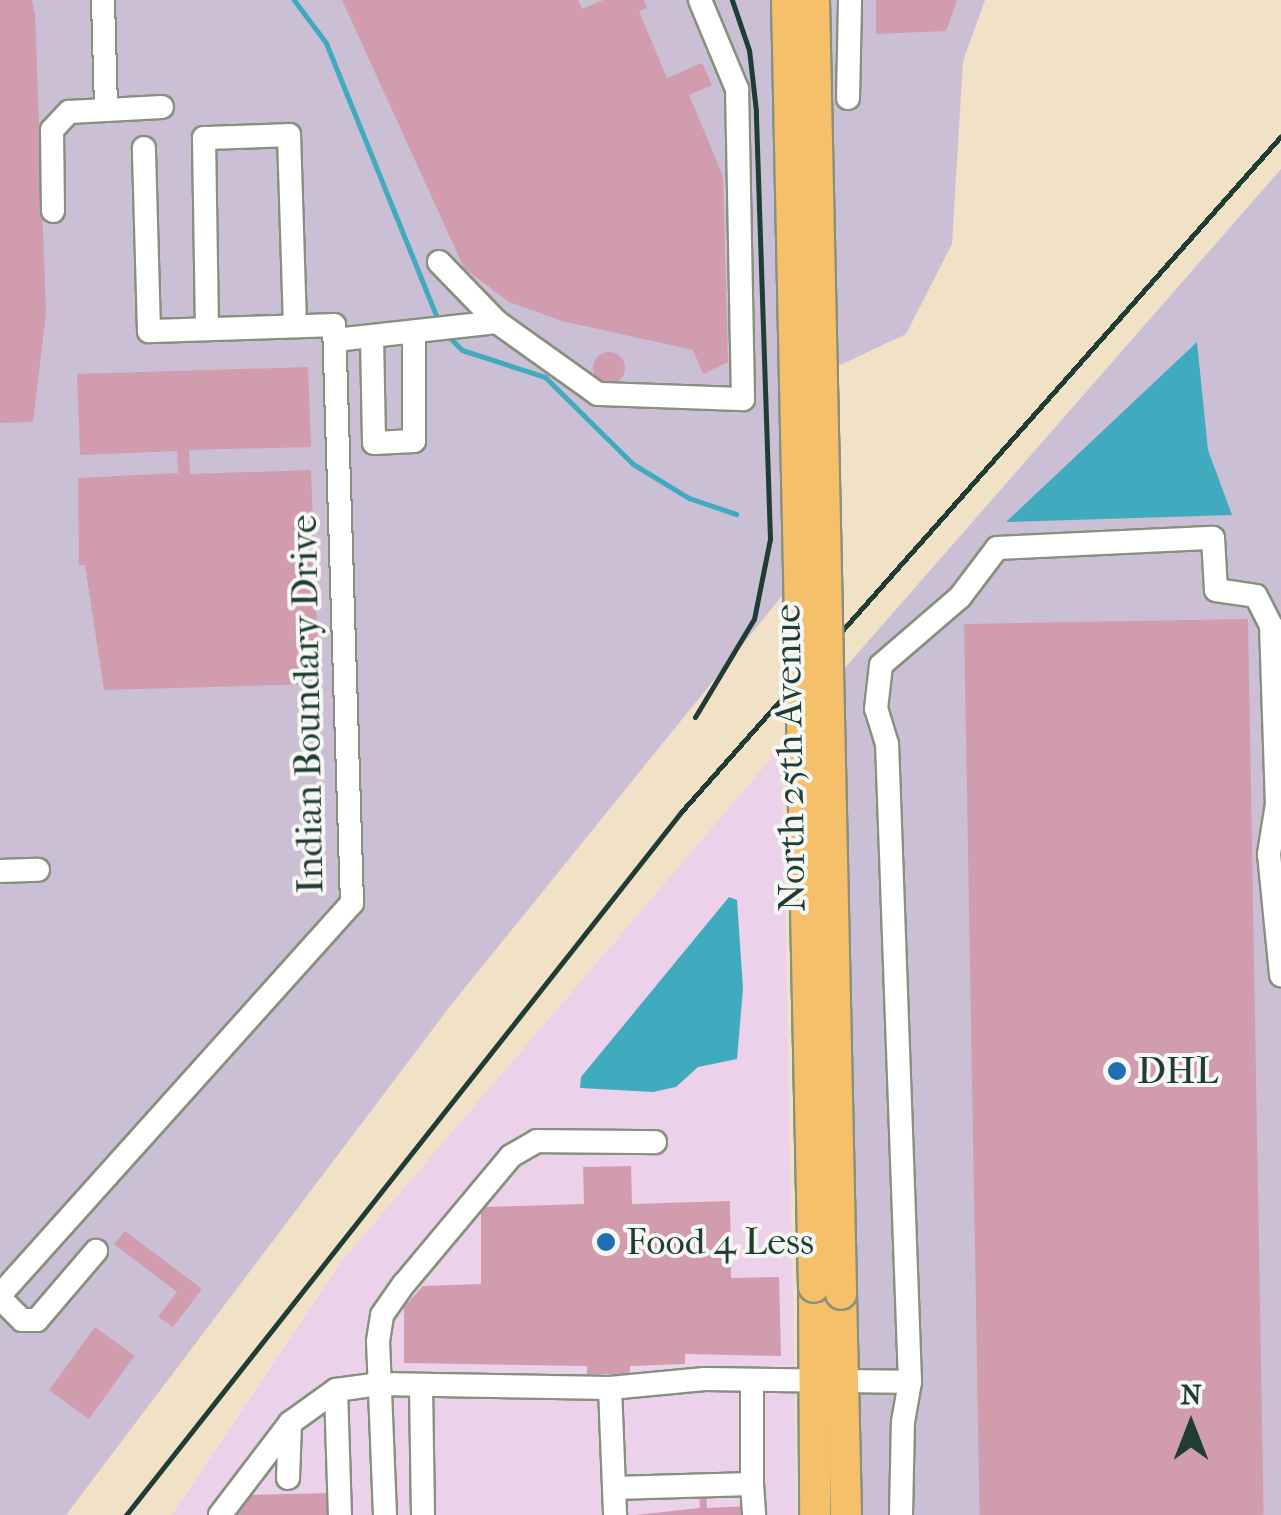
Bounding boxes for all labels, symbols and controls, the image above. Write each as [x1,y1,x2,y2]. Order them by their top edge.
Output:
street label: Indian Boundary Drive [281,514,333,894]
street label: North 25th Avenue [765,604,815,912]
place label: DHL [1137,1048,1218,1094]
marker: DHL [1106,1060,1128,1082]
place label: Food 4 Less [626,1219,814,1265]
marker: Food 4 Less [595,1231,617,1253]
north arrow [1141,1375,1241,1475]
text: N [1180,1378,1202,1411]

